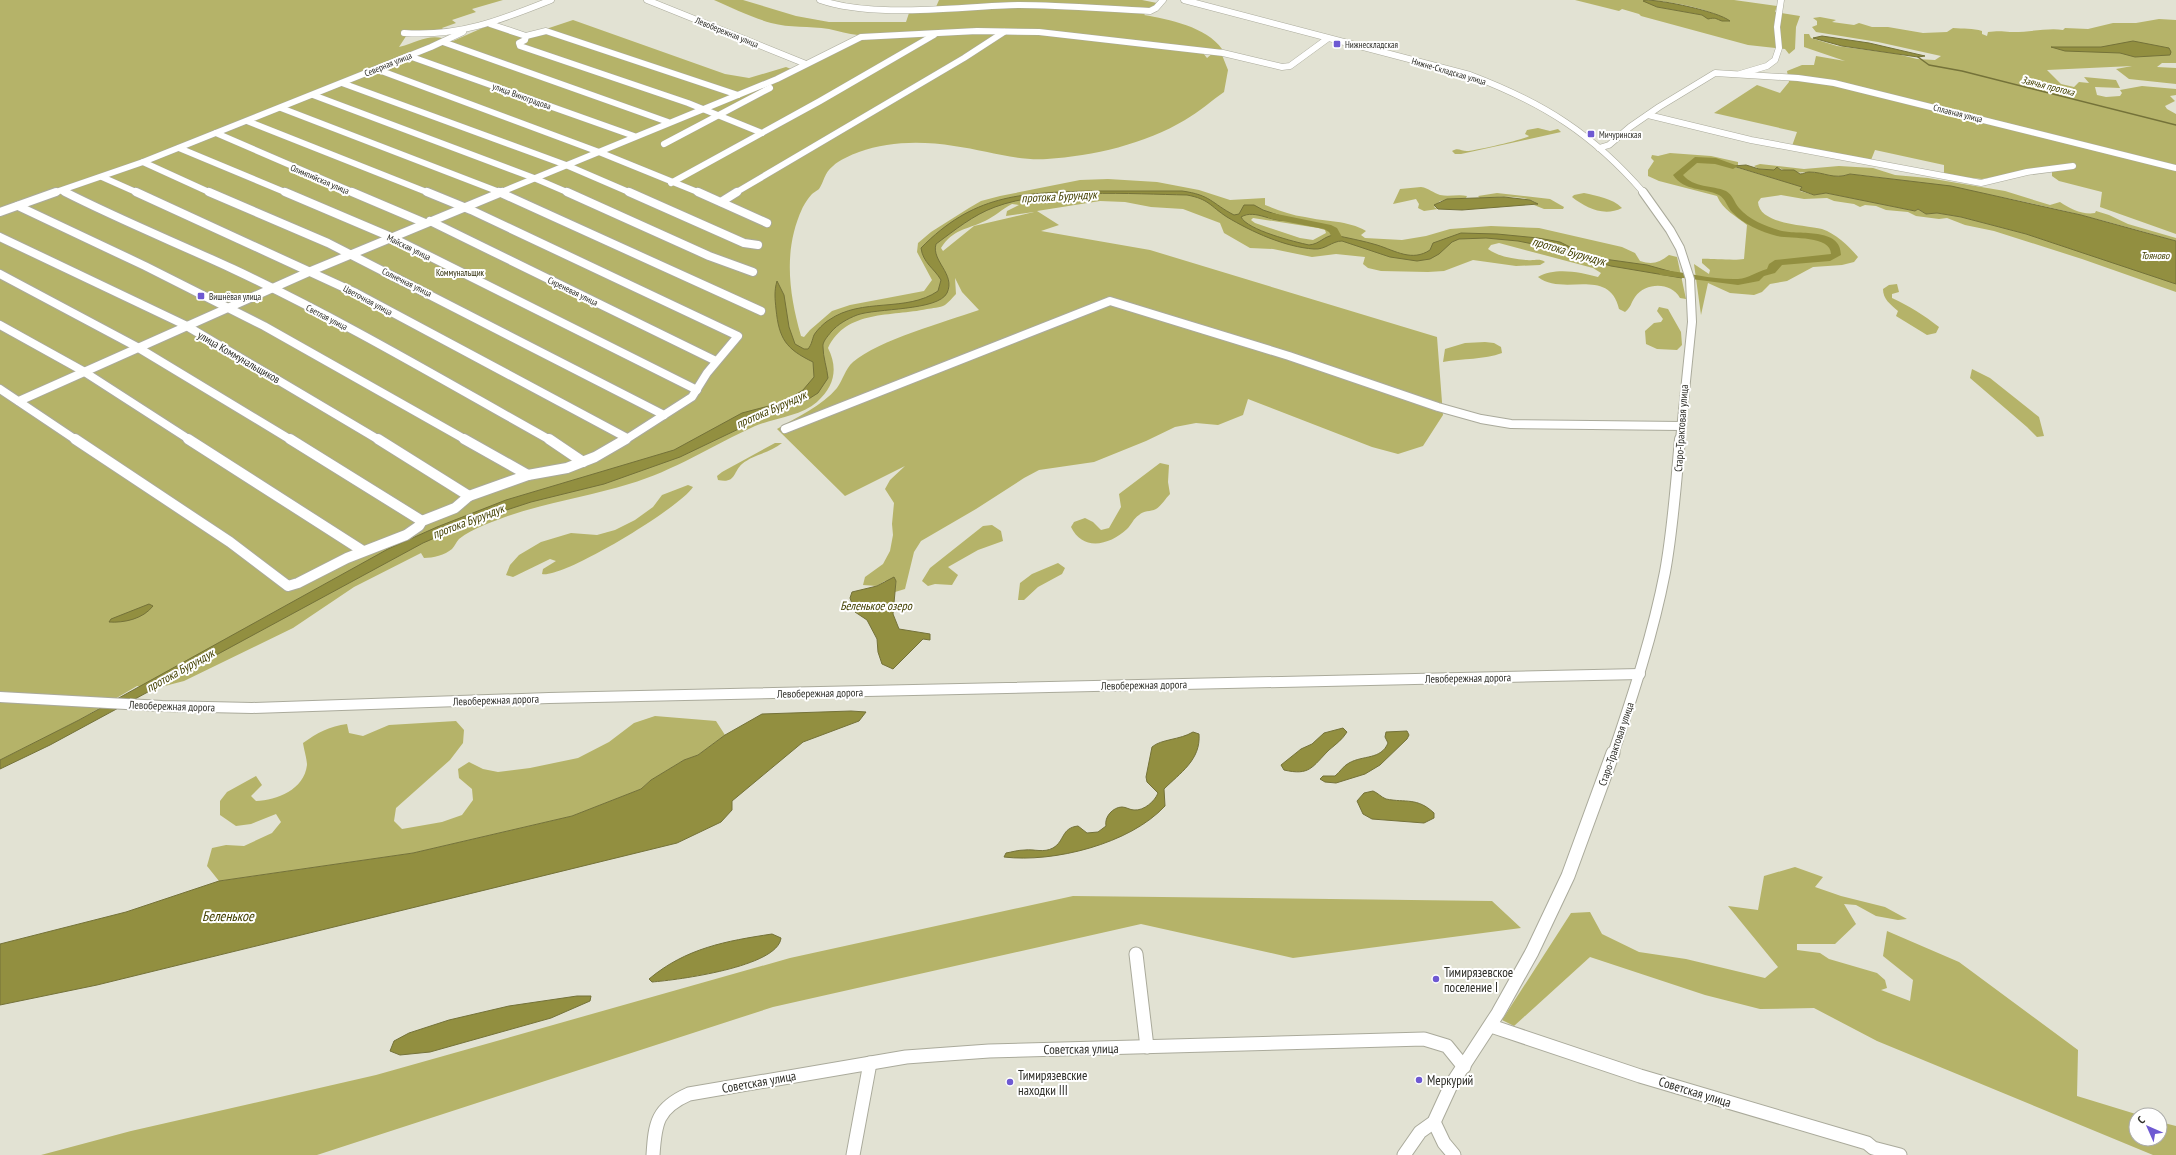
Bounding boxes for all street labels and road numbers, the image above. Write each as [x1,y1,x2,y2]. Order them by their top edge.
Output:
street label: Левобережная улица [693,14,761,50]
street label: Северная улица [363,49,414,78]
street label: Нижне-Складская улица [1411,55,1488,87]
street label: улица Виноградова [491,80,553,112]
street label: Сплавная улица [1932,102,1984,125]
street label: Олимпийская улица [289,162,351,197]
street label: Майская улица [385,232,433,262]
street label: Солнечная улица [380,265,434,299]
street label: Сиреневая улица [546,274,600,308]
street label: Цветочная улица [342,283,395,318]
street label: Светлая улица [304,302,350,332]
street label: улица Коммунальщиков [195,328,283,387]
street label: Старо-Трактовая улица [1671,384,1691,472]
street label: Левобережная дорога [1424,670,1511,686]
street label: Левобережная дорога [1100,677,1187,693]
street label: Левобережная дорога [776,685,863,701]
street label: Левобережная дорога [452,691,539,709]
street label: Левобережная дорога [128,697,215,715]
street label: Старо-Трактовая улица [1595,700,1637,788]
street label: Советская улица [1043,1040,1119,1058]
street label: Советская улица [721,1067,797,1097]
street label: Советская улица [1657,1073,1733,1111]

